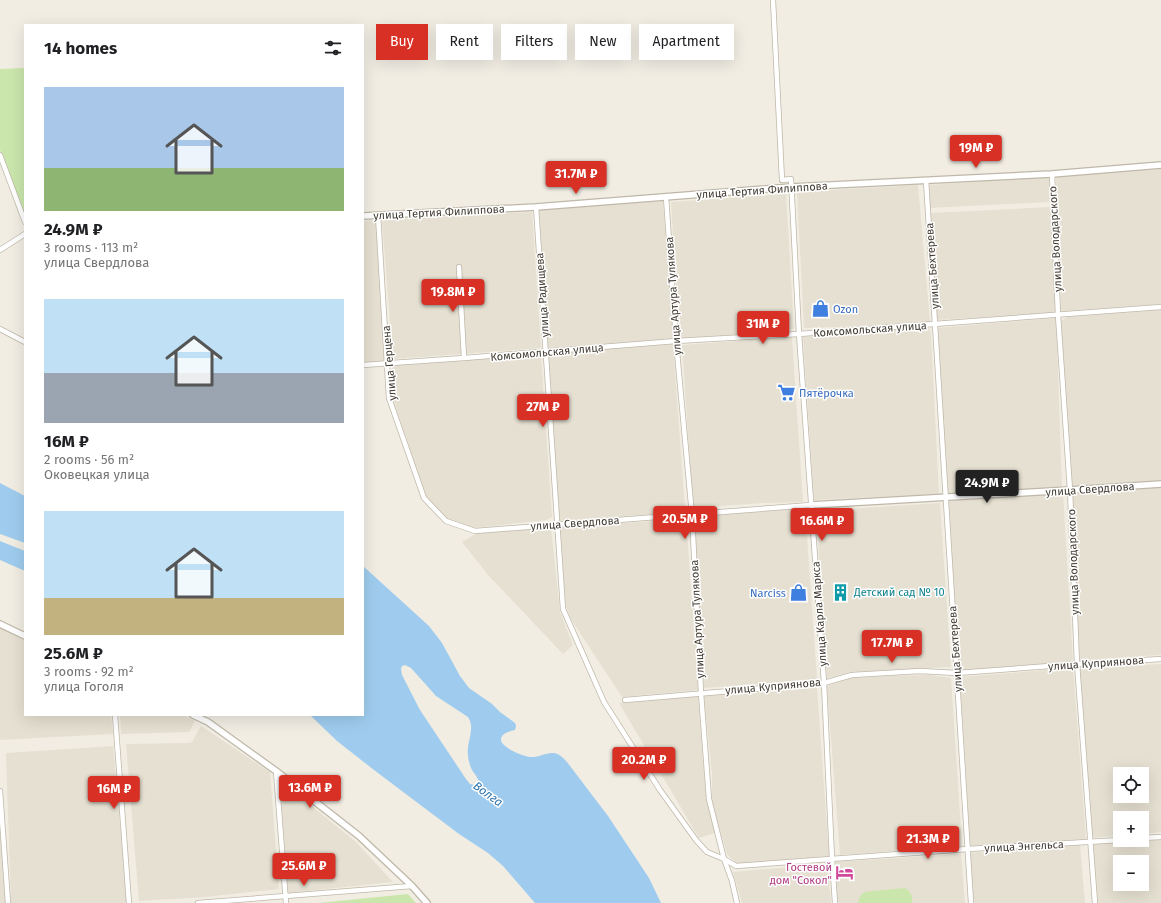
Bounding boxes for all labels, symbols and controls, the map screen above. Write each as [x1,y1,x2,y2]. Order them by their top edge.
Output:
chip: Buy [376,24,428,60]
chip: Rent [436,24,493,60]
chip: Filters [501,24,567,60]
chip: New [575,24,631,60]
chip: Apartment [639,24,734,60]
icon: filters [322,37,344,59]
text: 14 homes [44,38,117,59]
icon: home [158,113,230,185]
pin: 19M ₽ [948,135,1004,169]
text: 19M ₽ [959,140,993,155]
pin: 31.7M ₽ [539,161,613,195]
text: 31.7M ₽ [555,166,597,181]
street label: улица Тертия Филиппова [696,179,828,202]
street label: улица Володарского [1046,186,1065,292]
street label: улица Тертия Филиппова [373,203,505,222]
text: 24.9M ₽ [44,219,103,240]
street label: улица Бехтерева [923,222,942,310]
street label: улица Артура Тулякова [663,236,684,356]
text: 3 rooms · 113 m² [44,240,138,255]
street label: улица Радищева [533,252,552,338]
text: улица Свердлова [44,255,149,270]
pin: 19.8M ₽ [416,279,490,313]
text: 19.8M ₽ [430,284,476,299]
shop icon: Ozon [810,299,830,319]
place label: Ozon [833,303,858,316]
pin: 31M ₽ [735,311,791,345]
text: 31M ₽ [746,316,780,331]
street label: Комсомольская улица [813,319,927,340]
icon: home [158,325,230,397]
street label: улица Герцена [380,325,399,401]
street label: Комсомольская улица [490,341,604,364]
supermarket icon: Пятёрочка [776,383,796,403]
place label: Пятёрочка [799,387,854,400]
pin: 27M ₽ [515,394,571,428]
text: 27M ₽ [526,399,560,414]
text: 16M ₽ [44,431,89,452]
text: 2 rooms · 56 m² [44,452,134,467]
text: Оковецкая улица [44,467,150,482]
pin: 24.9M ₽ [950,470,1024,504]
text: 24.9M ₽ [965,475,1009,490]
street label: улица Свердлова [1045,480,1135,499]
pin: 20.5M ₽ [648,506,722,540]
pin: 16.6M ₽ [785,508,859,542]
street label: улица Володарского [1065,509,1082,615]
text: 20.5M ₽ [662,511,708,526]
text: 16.6M ₽ [800,513,844,528]
street label: улица Свердлова [530,514,620,533]
icon: home [158,537,230,609]
street label: улица Артура Тулякова [688,559,707,679]
street label: улица Карла Маркса [809,561,830,667]
building icon: Детский сад № 10 [831,582,851,602]
shop icon: Narciss [789,583,809,603]
place label: Детский сад № 10 [853,586,945,599]
place label: Narciss [750,587,786,600]
street label: улица Бехтерева [946,605,965,693]
pin: 17.7M ₽ [855,630,929,664]
text: 17.7M ₽ [871,635,913,650]
text: 25.6M ₽ [44,643,103,664]
street label: улица Куприянова [1048,654,1144,673]
text: 3 rooms · 92 m² [44,664,134,679]
street label: улица Куприянова [725,676,821,697]
text: улица Гоголя [44,679,124,694]
pin: 20.2M ₽ [607,747,681,781]
text: 20.2M ₽ [621,752,667,767]
map controls [1113,767,1149,891]
button: locate [1113,767,1149,803]
pin: 13.6M ₽ [273,775,347,809]
pin: 16M ₽ [86,776,142,810]
water label: Волга [470,779,506,809]
text: 13.6M ₽ [288,780,332,795]
text: 16M ₽ [97,781,131,796]
button: + [1113,811,1149,847]
pin: 21.3M ₽ [891,826,965,860]
text: 21.3M ₽ [906,831,950,846]
street label: улица Энгельса [984,838,1064,855]
pin: 25.6M ₽ [267,853,341,887]
button: − [1113,855,1149,891]
text: 25.6M ₽ [281,858,327,873]
place label: Гостевой дом "Сокол" [770,861,832,887]
hotel icon: Гостевой дом "Сокол" [835,863,855,883]

